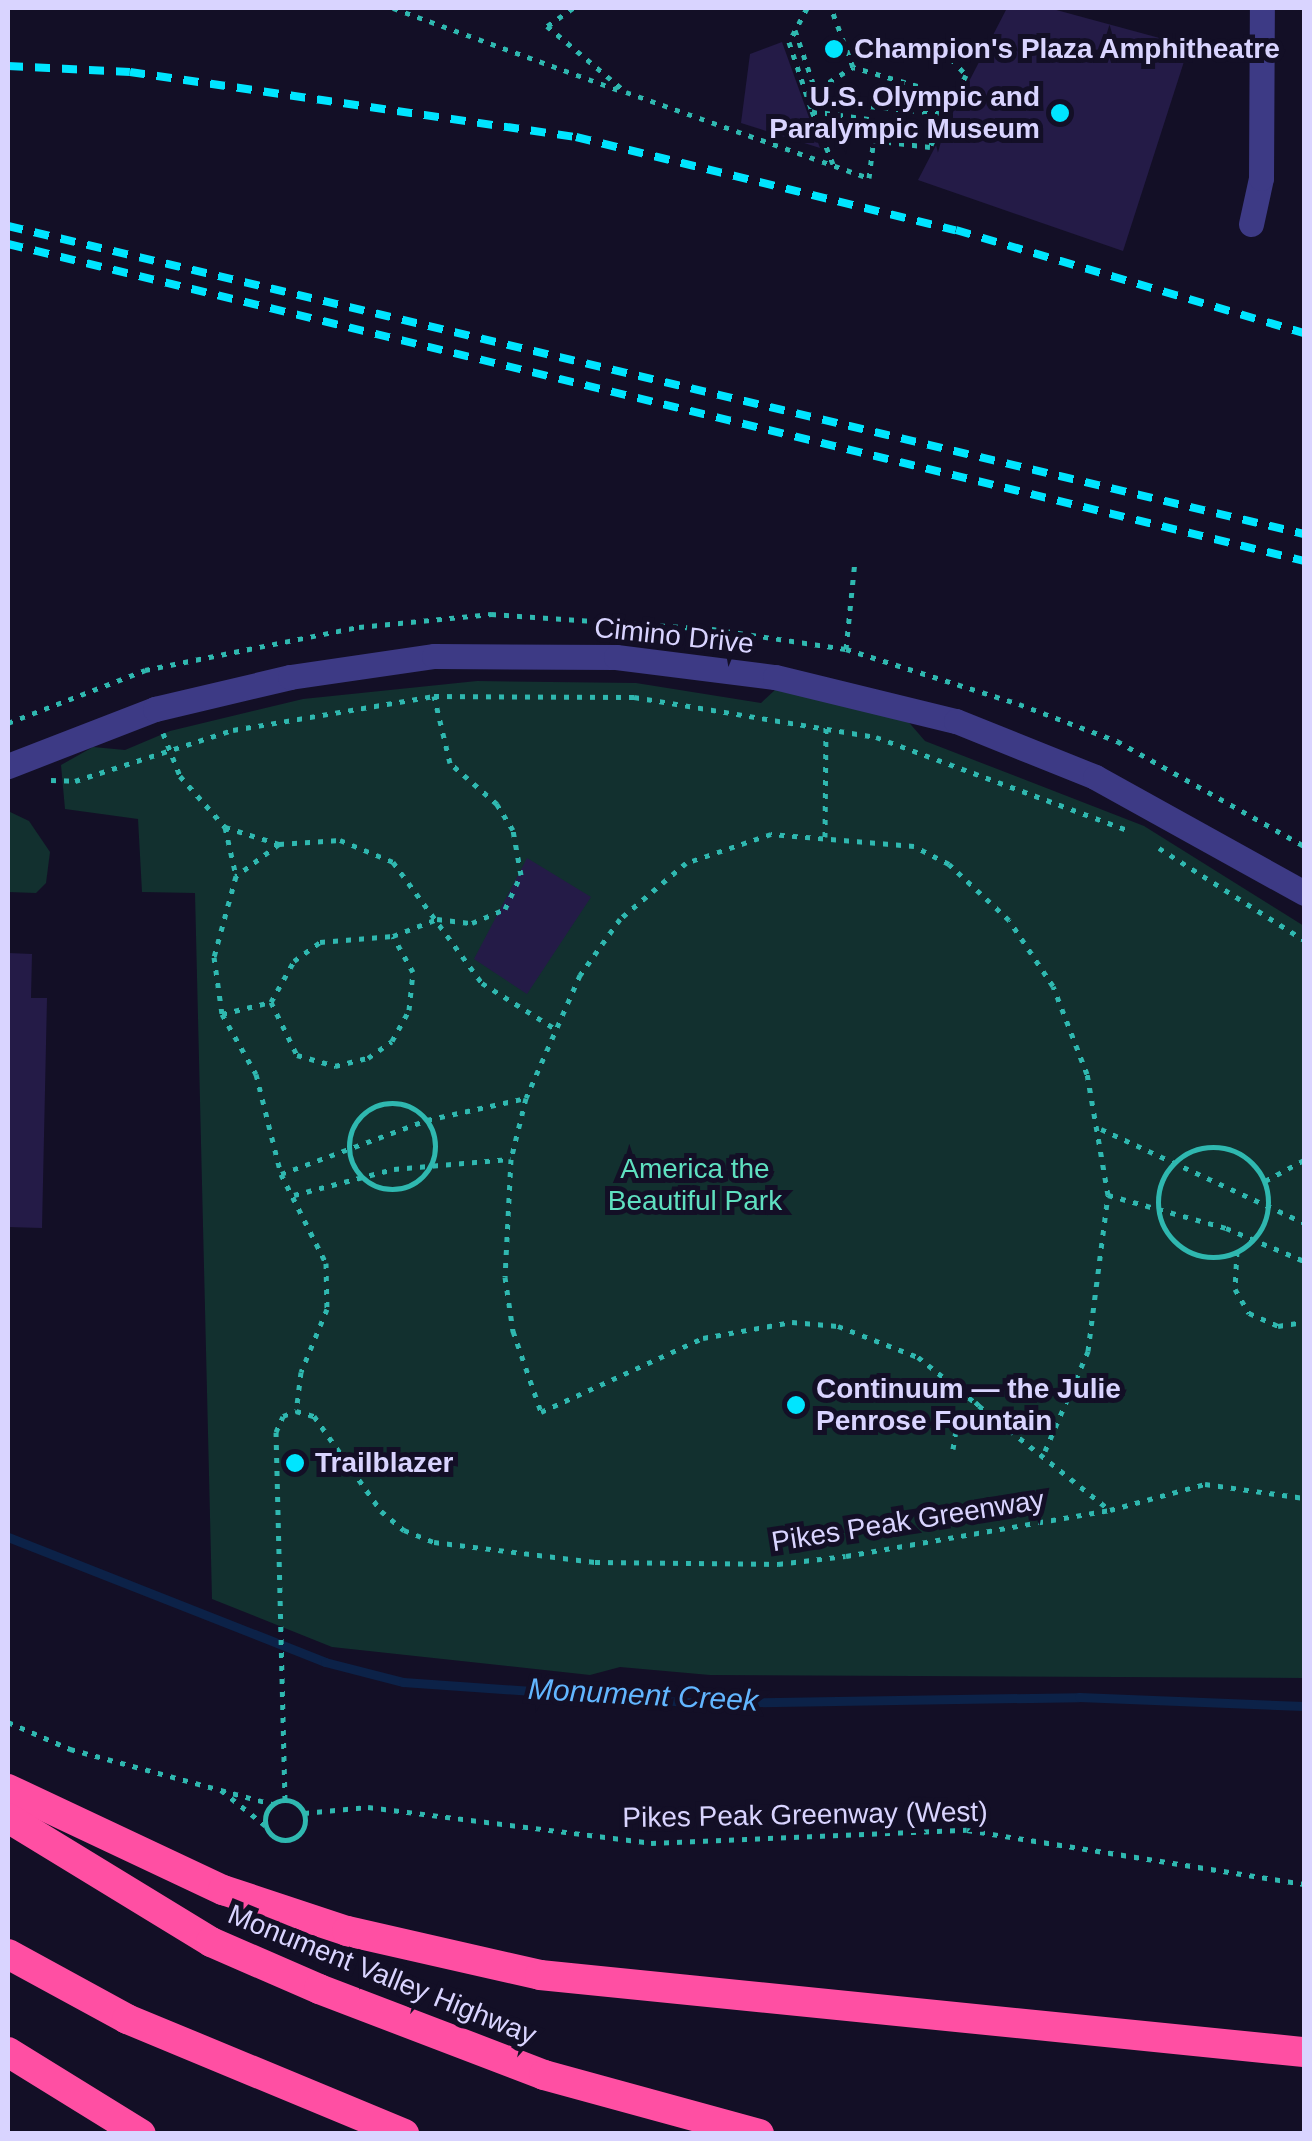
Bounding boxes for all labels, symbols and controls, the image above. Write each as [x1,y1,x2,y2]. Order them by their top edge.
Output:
place label: Champion's Plaza Amphitheatre [854,32,1281,66]
marker: Champion's Plaza Amphitheatre [823,38,845,60]
place label: U.S. Olympic and Paralympic Museum [769,80,1040,146]
marker: U.S. Olympic and Paralympic Museum [1049,102,1071,124]
street label: Cimino Drive [593,611,755,661]
park label: America the Beautiful Park [608,1152,782,1218]
place label: Continuum — the Julie Penrose Fountain [816,1372,1121,1438]
marker: Continuum — the Julie Penrose Fountain [785,1394,807,1416]
place label: Trailblazer [315,1446,454,1480]
marker: Trailblazer [284,1452,306,1474]
street label: Pikes Peak Greenway [769,1483,1047,1559]
water label: Monument Creek [527,1671,759,1719]
street label: Pikes Peak Greenway (West) [622,1795,988,1835]
street label: Monument Valley Highway [223,1898,541,2052]

